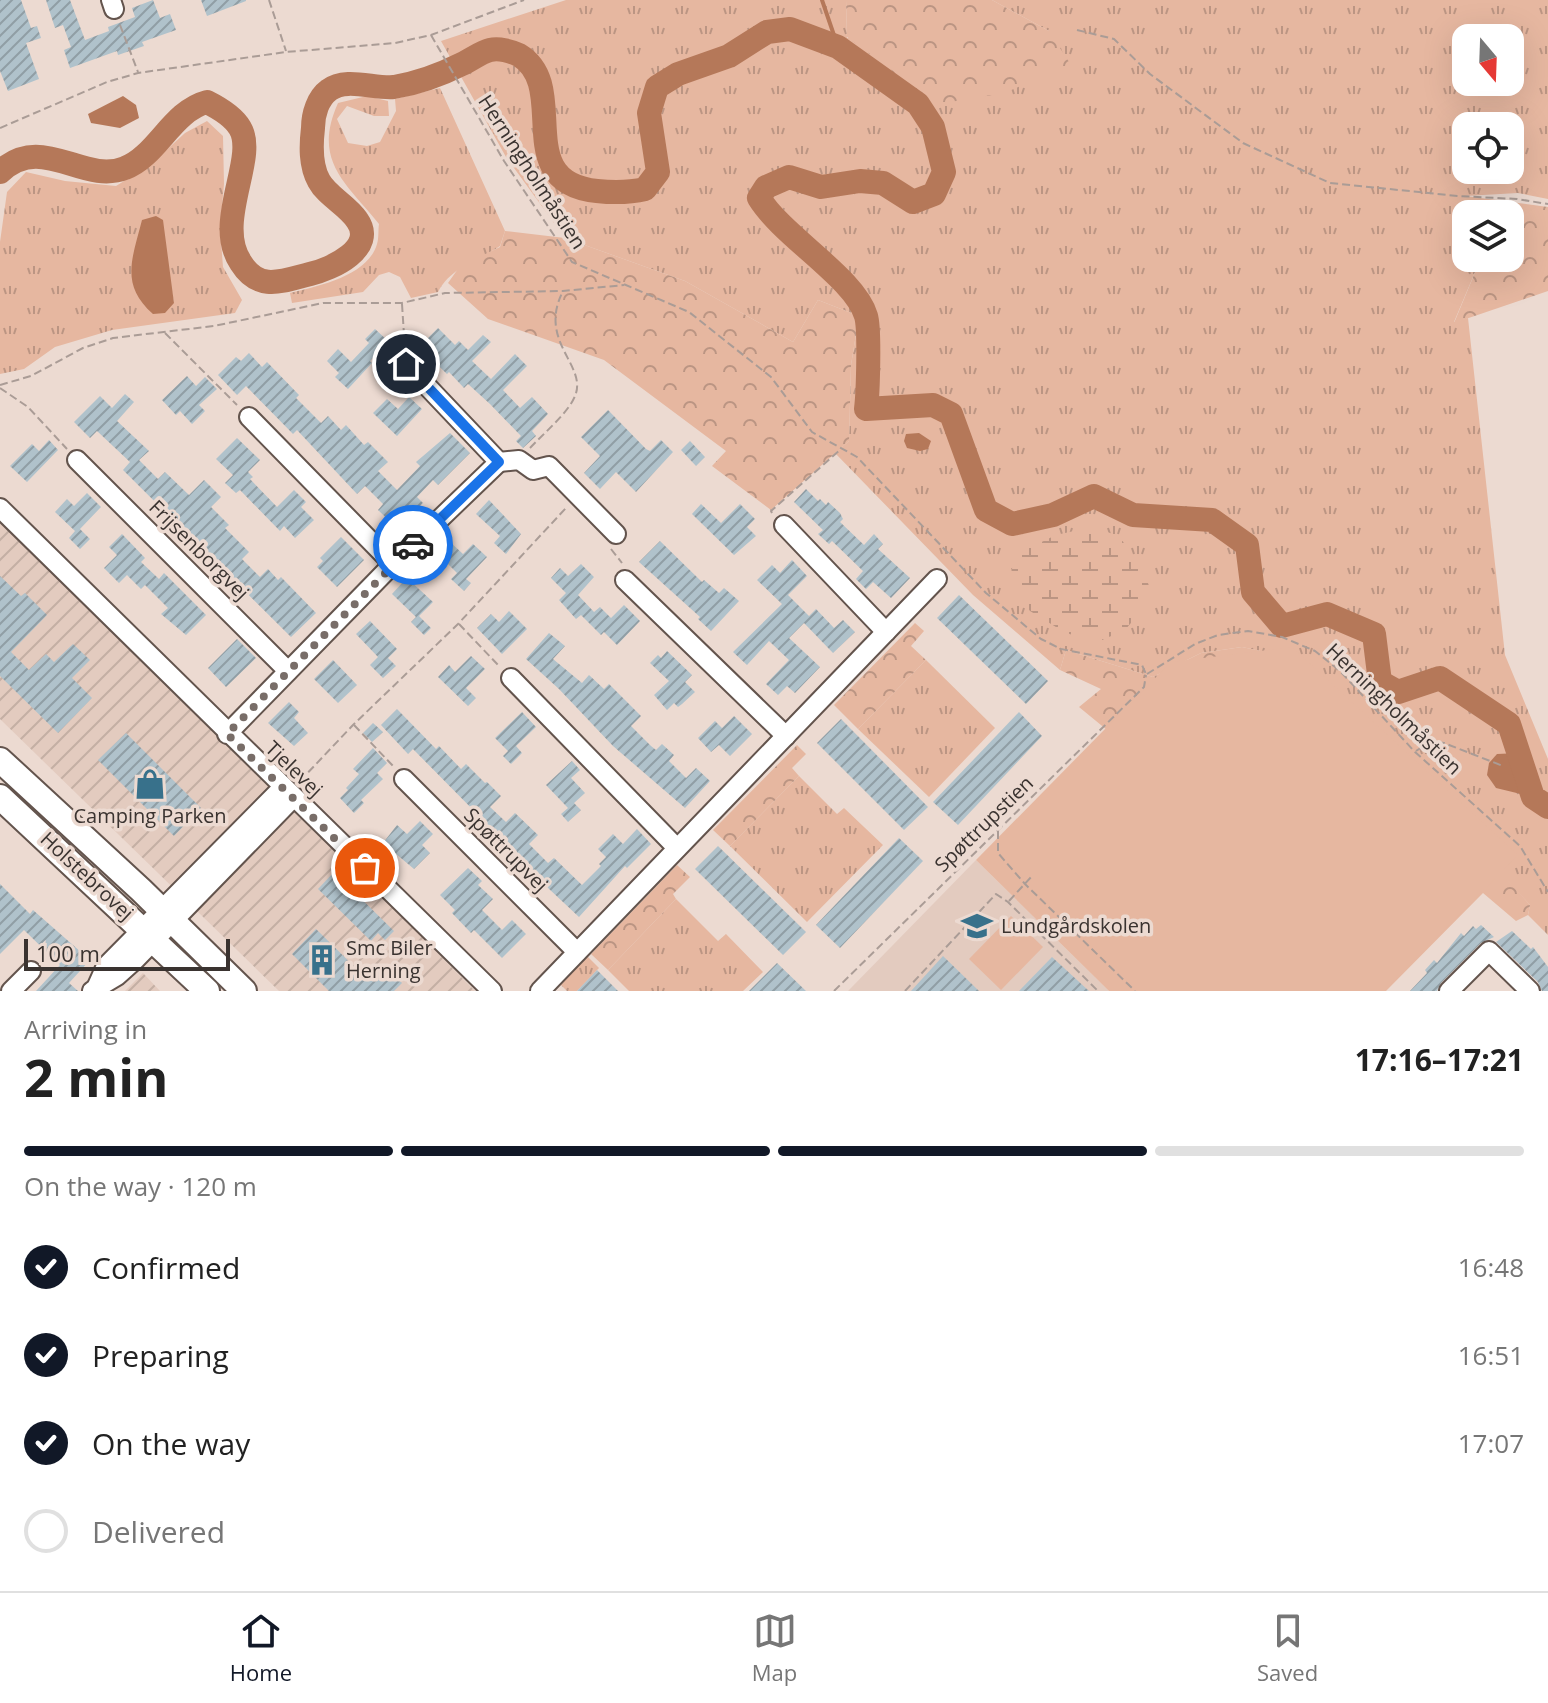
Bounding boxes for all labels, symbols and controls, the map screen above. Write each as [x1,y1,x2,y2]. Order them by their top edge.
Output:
north arrow [1452,24,1524,96]
map controls [1452,24,1524,272]
street label: Herningholmåstien [472,89,592,254]
button: locate [1452,112,1524,184]
button: layers [1452,200,1524,272]
pin [372,330,440,398]
icon: home [384,342,428,386]
street label: Frijsenborgvej [143,494,255,606]
courier [373,505,453,585]
icon: car [391,523,435,567]
street label: Herningholmåstien [1321,637,1468,780]
street label: Tjelevej [260,735,329,803]
shop icon: Camping Parken [133,767,167,801]
street label: Spøttrupstien [928,770,1039,878]
place label: Camping Parken [73,802,227,829]
street label: Spøttrupvej [458,802,554,898]
street label: Holstebrovej [35,825,140,926]
pin [331,834,399,902]
icon: bag [343,846,387,890]
school or university icon: Lundgårdskolen [960,909,994,943]
place label: Lundgårdskolen [1001,912,1151,939]
place label: Smc Biler Herning [346,934,433,984]
scale bar [24,935,230,971]
text: 100 m [36,938,100,968]
building icon: Smc Biler Herning [305,943,339,977]
text: Arriving in [24,1011,147,1047]
text: 17:16–17:21 [1355,1039,1524,1080]
text: 2 min [24,1041,168,1112]
text: On the way · 120 m [24,1168,257,1204]
icon: check [24,1245,68,1289]
text: Confirmed [92,1247,240,1288]
text: 16:48 [1458,1249,1524,1285]
icon: check [24,1333,68,1377]
text: Preparing [92,1335,229,1376]
text: 16:51 [1458,1337,1524,1373]
icon: check [24,1421,68,1465]
text: On the way [92,1423,250,1464]
text: 17:07 [1458,1425,1524,1461]
text: Delivered [92,1511,225,1552]
tab: Home [230,1609,292,1687]
tab: Map [752,1609,797,1687]
tab: Saved [1257,1609,1318,1687]

